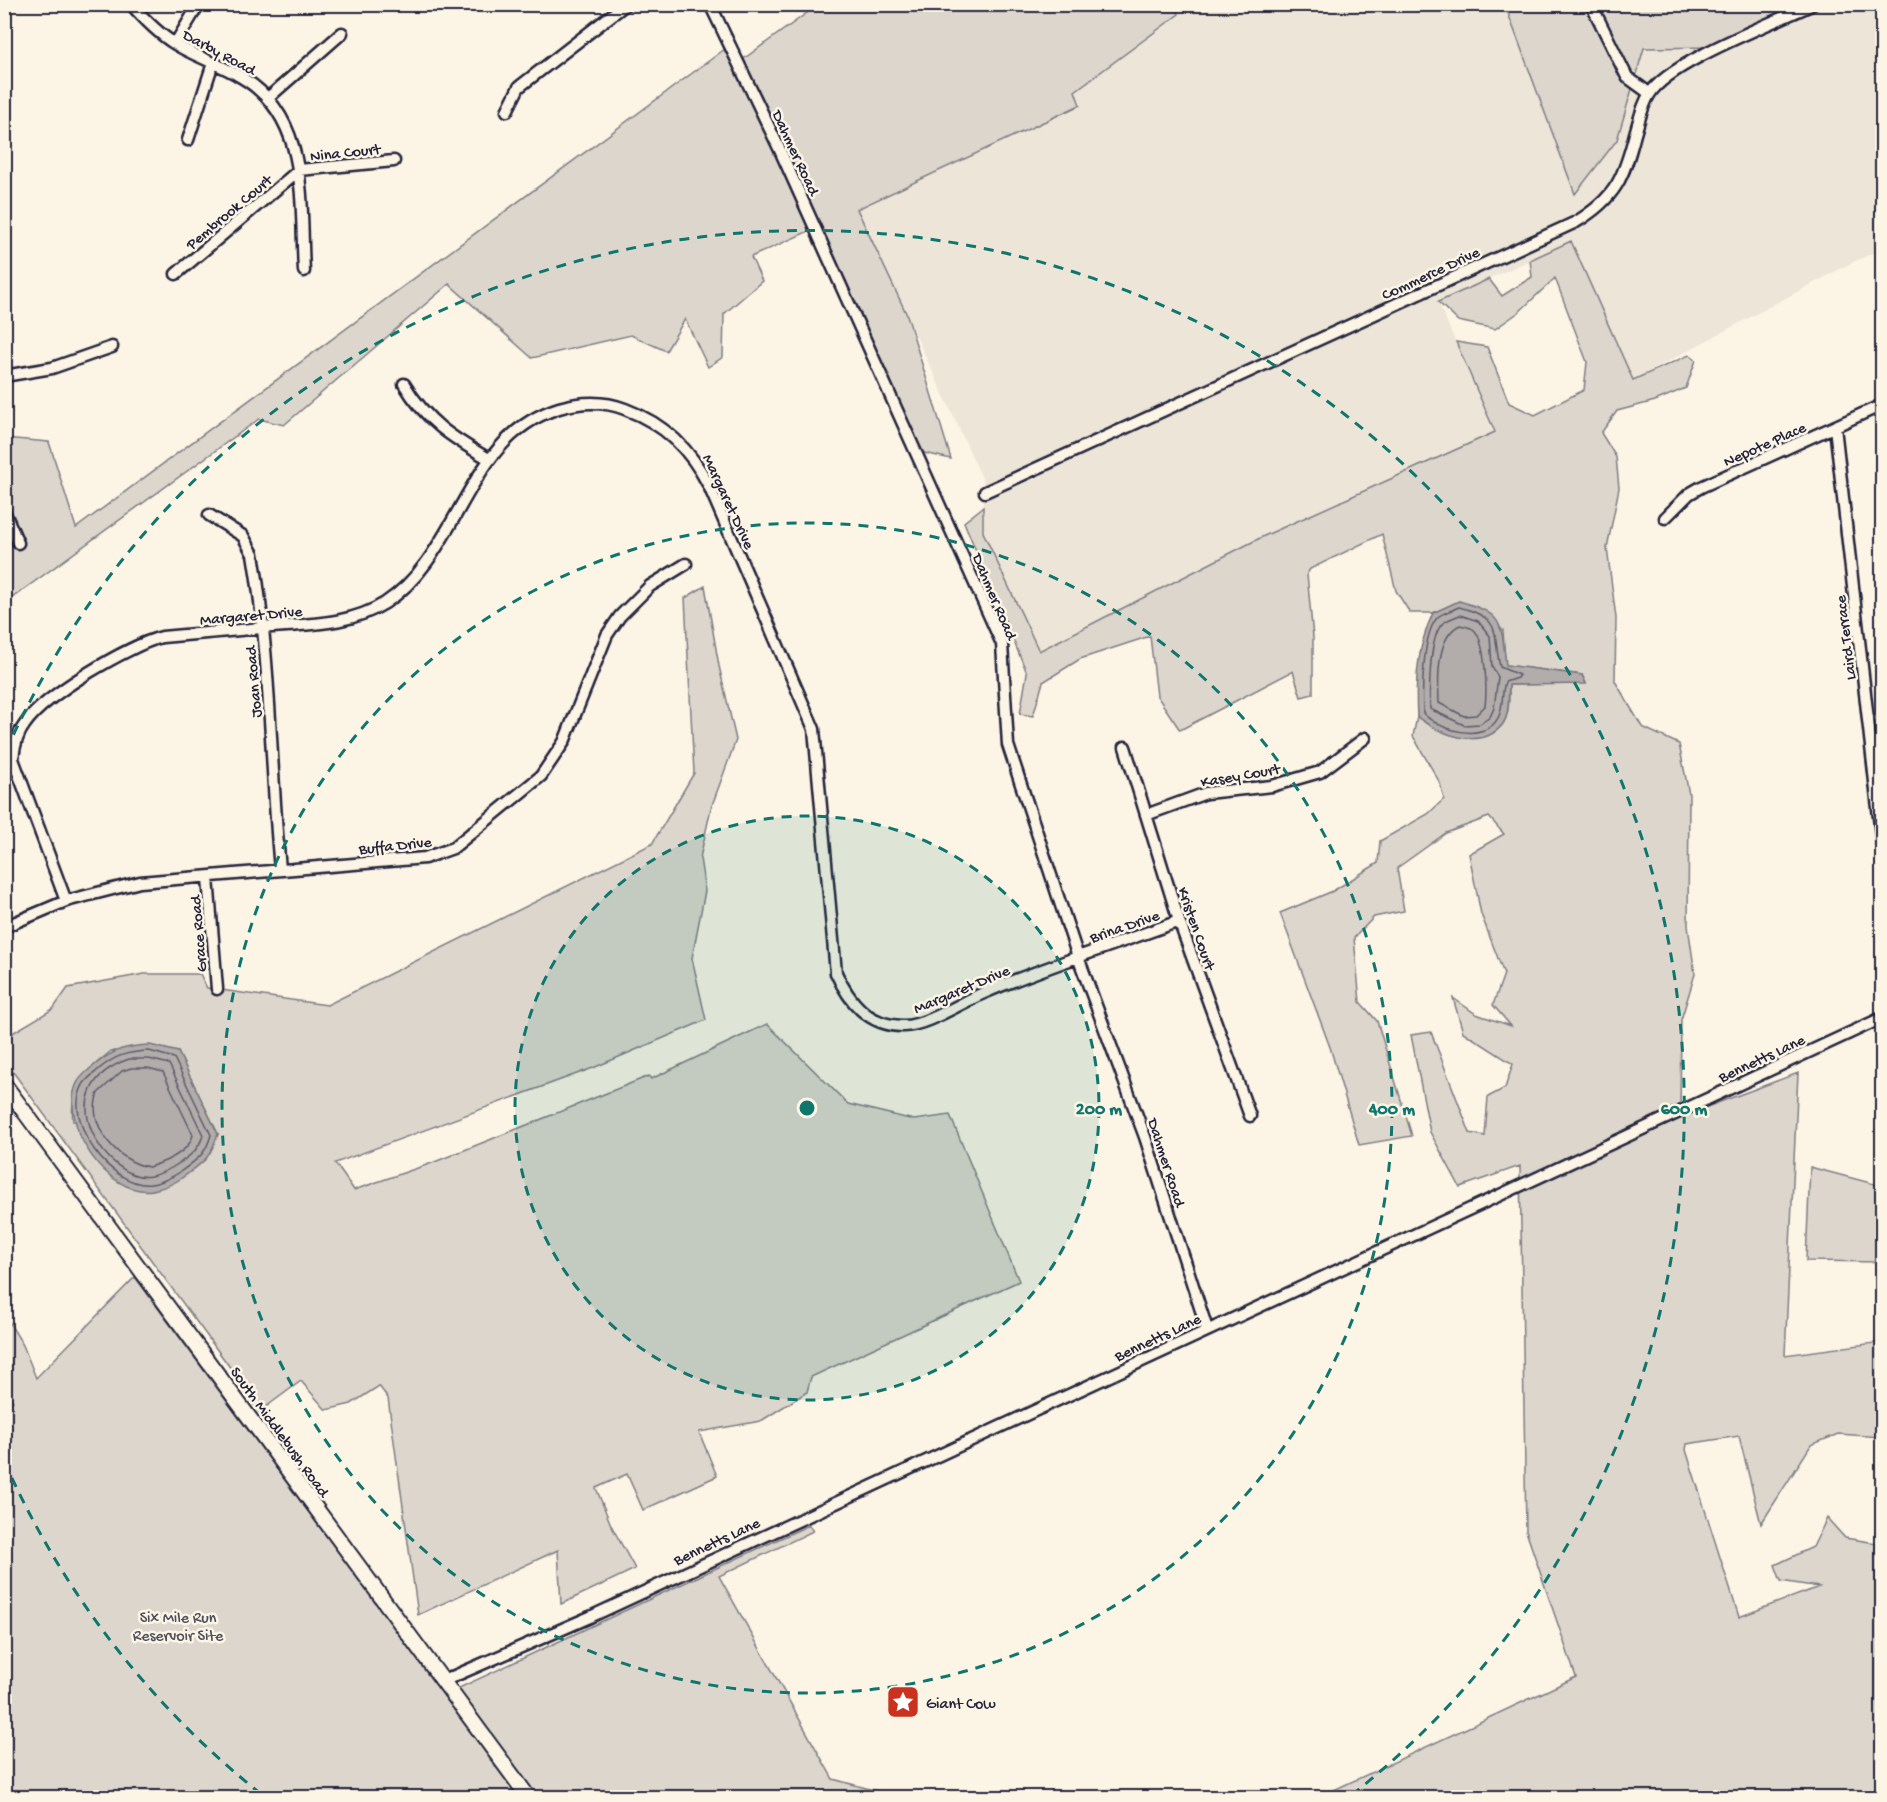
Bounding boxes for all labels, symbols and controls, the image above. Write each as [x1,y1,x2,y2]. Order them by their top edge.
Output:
street label: Darby Road [178,26,260,82]
street label: Dahmer Road [765,107,823,201]
street label: Nina Court [309,141,383,168]
street label: Pembrook Court [182,171,278,256]
street label: Commerce Drive [1379,244,1484,306]
street label: Nepote Place [1721,419,1810,473]
street label: Margaret Drive [697,452,757,554]
street label: Dahmer Road [966,550,1020,645]
street label: Laird Terrace [1833,593,1862,681]
street label: Margaret Drive [199,603,304,631]
street label: Joan Road [243,643,268,718]
street label: Kasey Court [1199,761,1283,794]
street label: Buffa Drive [357,834,433,861]
street label: Kristen Court [1172,885,1218,975]
street label: Grace Road [188,893,213,973]
street label: Brina Drive [1087,907,1163,949]
street label: Margaret Drive [911,962,1014,1020]
street label: Bennetts Lane [1715,1032,1809,1089]
centre of rings [797,1098,817,1118]
text: 200 m [1076,1100,1122,1121]
text: 400 m [1368,1100,1415,1121]
text: 600 m [1661,1100,1708,1121]
street label: Dahmer Road [1141,1115,1188,1211]
street label: Bennetts Lane [1111,1311,1205,1368]
street label: South Middlebush Road [225,1364,333,1503]
street label: Bennetts Lane [670,1515,764,1572]
park label: Six Mile Run Reservoir Site [133,1610,224,1647]
place icon: Giant Cow [885,1684,921,1720]
place label: Giant Cow [926,1696,996,1715]

